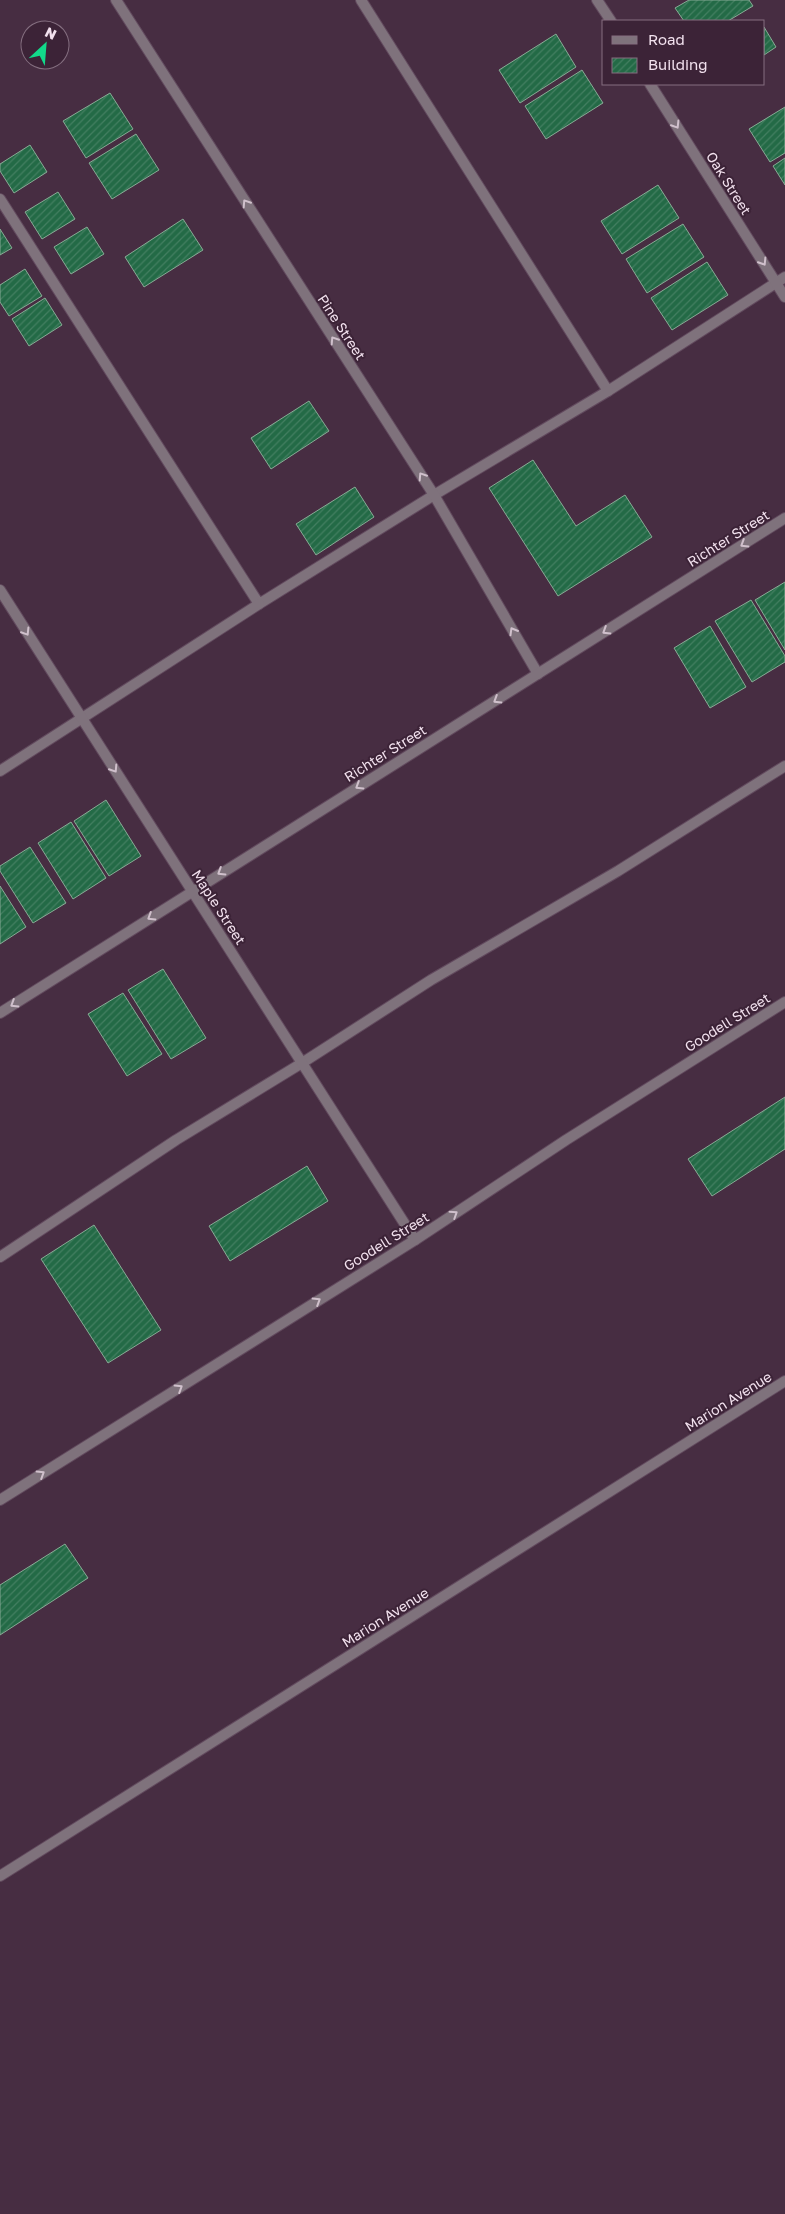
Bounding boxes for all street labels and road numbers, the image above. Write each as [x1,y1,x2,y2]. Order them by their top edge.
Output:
street label: Oak Street [703,148,755,218]
street label: Pine Street [315,291,369,363]
street label: Richter Street [684,506,772,570]
street label: Richter Street [341,721,429,785]
street label: Maple Street [188,866,250,948]
street label: Goodell Street [681,989,773,1055]
street label: Goodell Street [340,1208,432,1274]
street label: Marion Avenue [681,1368,775,1434]
street label: Marion Avenue [338,1584,432,1650]

